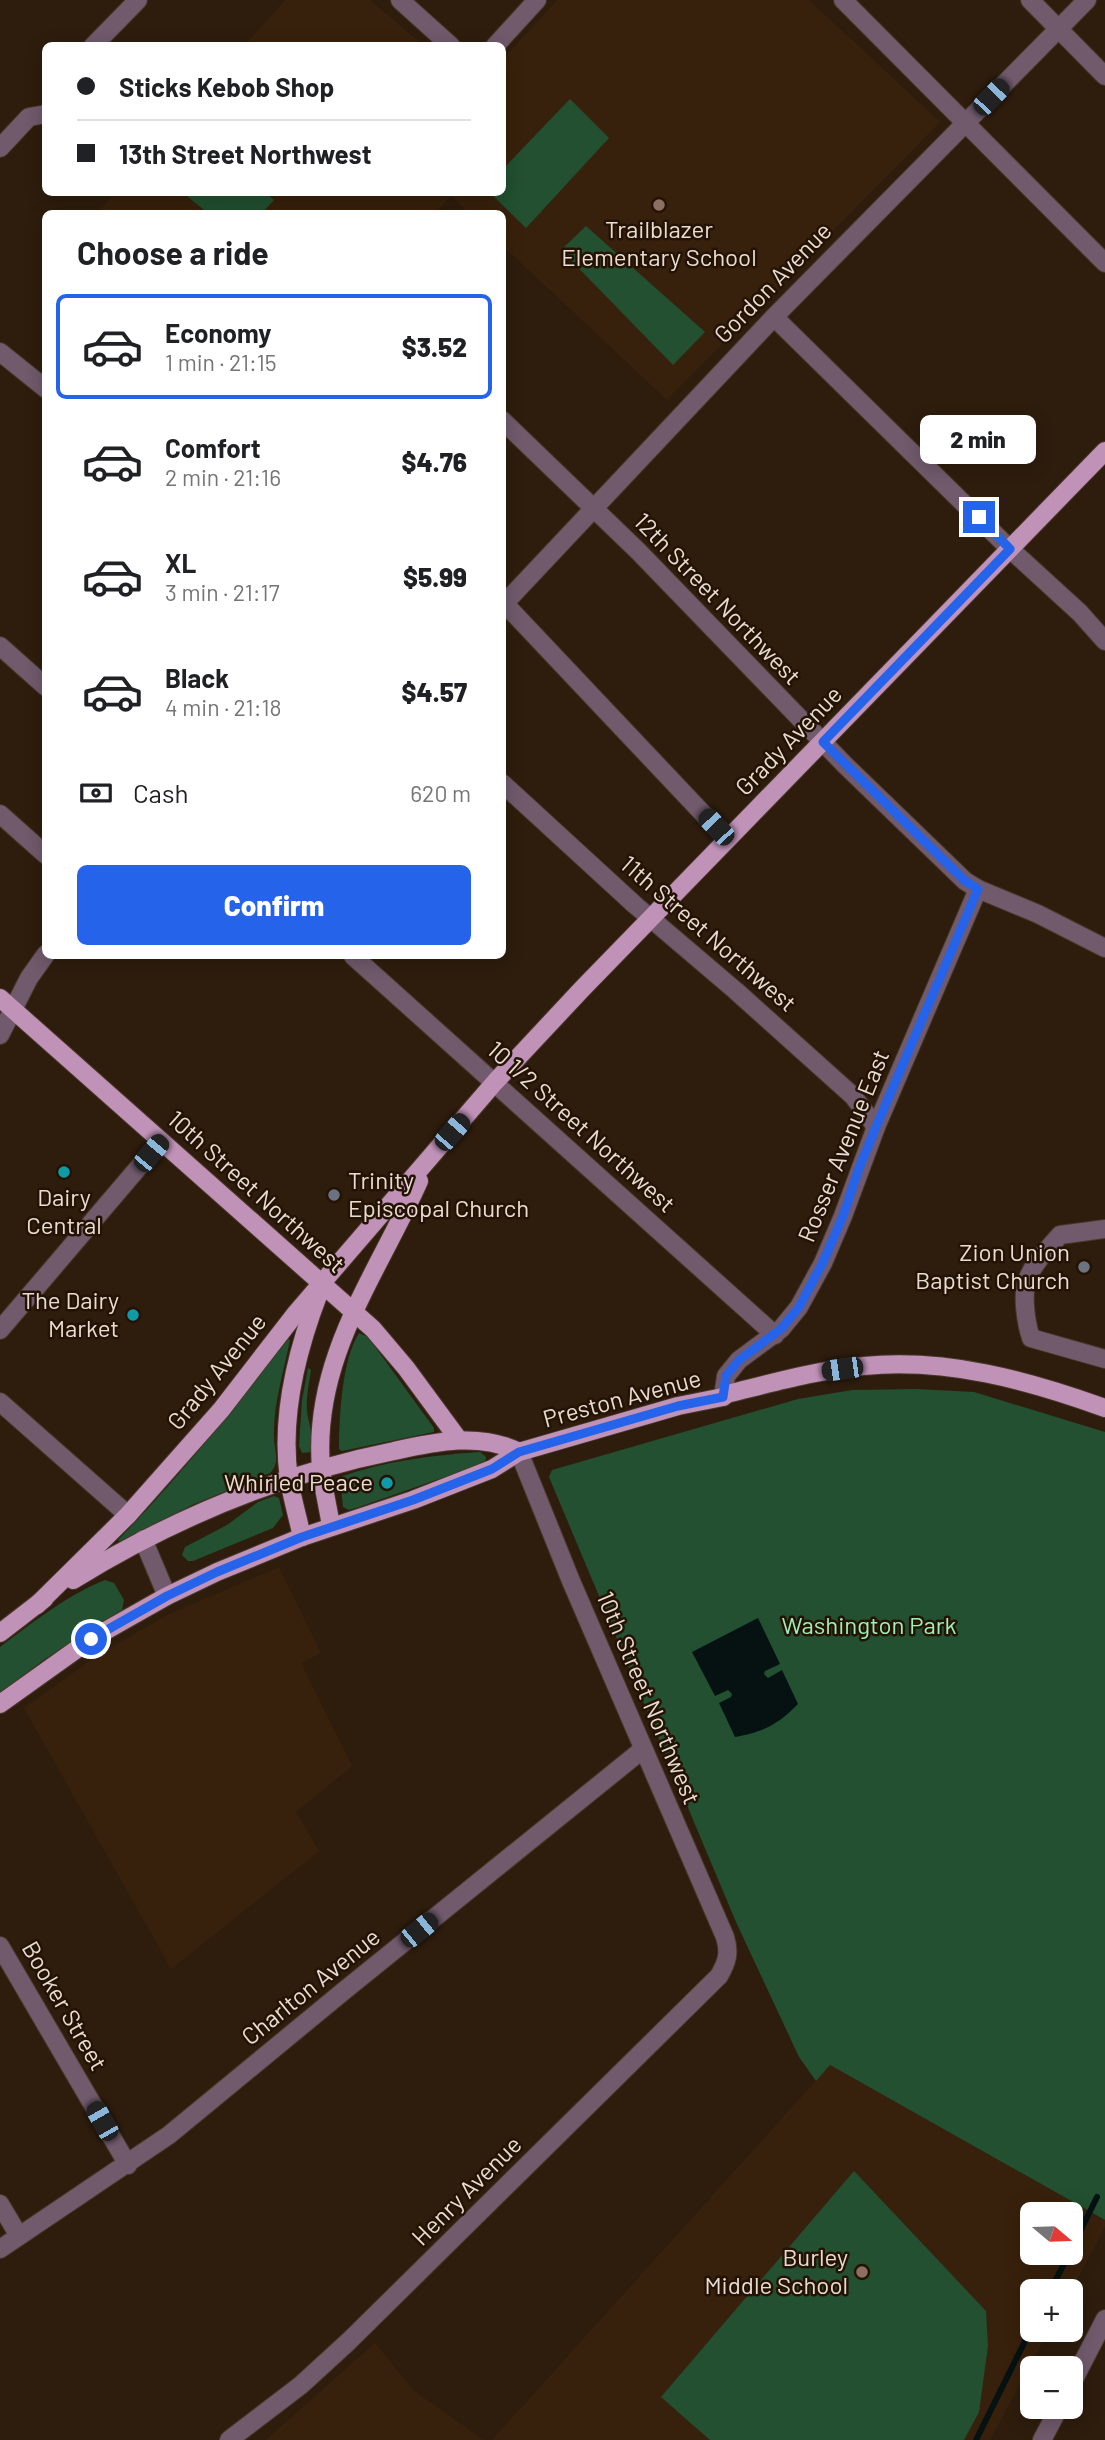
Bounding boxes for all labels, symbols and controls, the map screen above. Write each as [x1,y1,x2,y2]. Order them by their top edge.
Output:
text: Sticks Kebob Shop [119,71,334,102]
car [969,75,1014,119]
text: 13th Street Northwest [119,138,372,169]
marker: Trailblazer Elementary School [651,197,667,213]
place label: Trailblazer Elementary School [561,214,757,271]
street label: Gordon Avenue [707,216,837,348]
text: Choose a ride [77,233,269,271]
icon: car [81,315,144,378]
text: Economy [165,317,271,348]
text: $3.52 [402,331,467,362]
text: 1 min · 21:15 [165,348,277,376]
callout: 2 min [921,416,1037,464]
text: 2 min [950,425,1006,453]
icon: car [81,430,144,493]
text: Comfort [165,432,261,463]
text: $4.76 [402,446,467,477]
text: 2 min · 21:16 [165,463,281,491]
route end [963,501,995,533]
street label: 12th Street Northwest [629,506,808,690]
icon: car [81,545,144,608]
text: XL [165,547,196,578]
text: $5.99 [403,561,467,592]
text: 3 min · 21:17 [165,578,280,606]
icon: car [81,660,144,723]
text: Black [165,662,229,693]
text: $4.57 [402,676,467,707]
street label: Grady Avenue [729,679,847,801]
text: 4 min · 21:18 [165,693,281,721]
icon: cash [77,774,115,812]
text: Cash [133,777,188,808]
text: 620 m [410,779,471,807]
car [694,804,739,850]
street label: 11th Street Northwest [615,849,803,1017]
button: Confirm [77,865,471,945]
street label: 10 1/2 Street Northwest [482,1034,682,1218]
street label: Rosser Avenue East [791,1045,894,1246]
street label: 10th Street Northwest [162,1104,352,1278]
car [431,1109,474,1155]
car [130,1130,173,1176]
marker: Dairy Central [56,1164,72,1180]
place label: Trinity Episcopal Church [348,1165,529,1222]
place label: Dairy Central [26,1182,102,1239]
marker: Trinity Episcopal Church [326,1187,342,1203]
place label: Zion Union Baptist Church [915,1237,1070,1294]
marker: Zion Union Baptist Church [1076,1259,1092,1275]
place label: The Dairy Market [21,1285,119,1342]
marker: The Dairy Market [125,1307,141,1323]
street label: Grady Avenue [160,1307,271,1435]
car [820,1356,865,1382]
street label: Preston Avenue [539,1363,704,1433]
place label: Whirled Peace [224,1467,373,1496]
marker: Whirled Peace [379,1475,395,1491]
street label: 10th Street Northwest [591,1587,707,1808]
park label: Washington Park [782,1610,956,1639]
route start [75,1623,107,1655]
car [397,1909,442,1951]
street label: Charlton Avenue [235,1921,385,2050]
street label: Booker Street [17,1935,114,2075]
car [83,2098,122,2144]
street label: Henry Avenue [405,2129,527,2251]
north arrow [1020,2202,1083,2264]
map controls [1020,2202,1083,2419]
place label: Burley Middle School [704,2242,848,2299]
marker: Burley Middle School [854,2264,870,2280]
button: + [1020,2279,1083,2342]
button: − [1020,2356,1083,2419]

